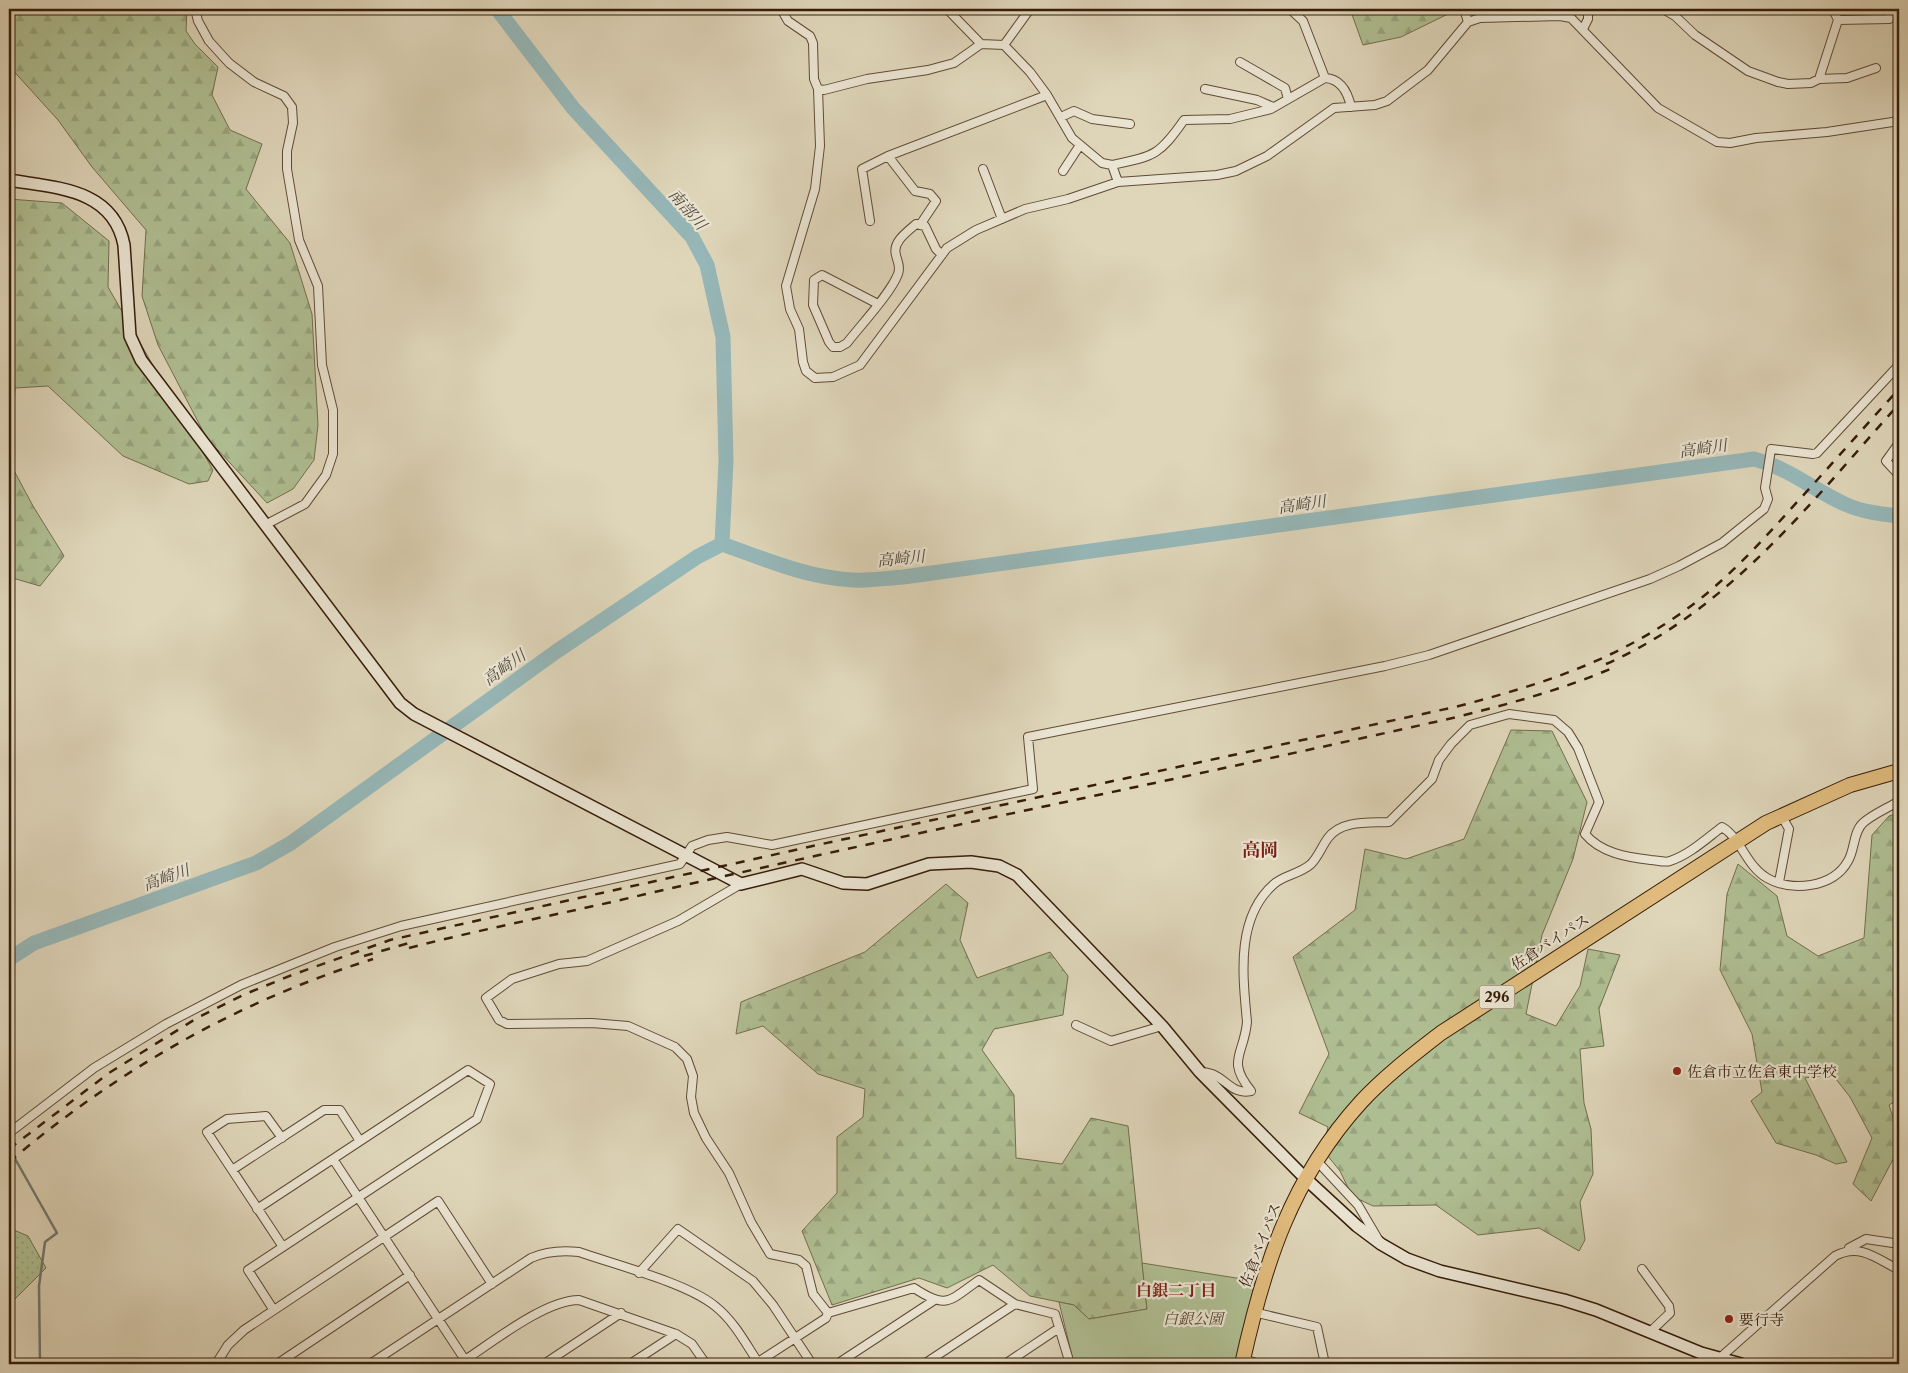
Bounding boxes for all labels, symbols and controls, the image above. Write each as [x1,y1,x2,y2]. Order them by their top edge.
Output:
water label: 南部川 [665,184,713,235]
water label: 高崎川 [1678,434,1730,461]
water label: 高崎川 [1277,490,1329,517]
water label: 高崎川 [876,545,928,570]
water label: 高崎川 [479,644,531,689]
district label: 高岡 [1242,839,1278,861]
water label: 高崎川 [140,859,194,895]
street label: 佐倉バイパス [1507,910,1593,974]
road number: 296 [1480,986,1514,1009]
place label: 佐倉市立佐倉東中学校 [1687,1062,1837,1081]
marker: 佐倉市立佐倉東中学校 [1671,1065,1683,1077]
street label: 佐倉バイパス [1235,1200,1285,1290]
district label: 白銀二丁目 [1136,1280,1216,1300]
park label: 白銀公園 [1163,1309,1226,1328]
place label: 要行寺 [1739,1310,1784,1329]
marker: 要行寺 [1723,1313,1735,1325]

